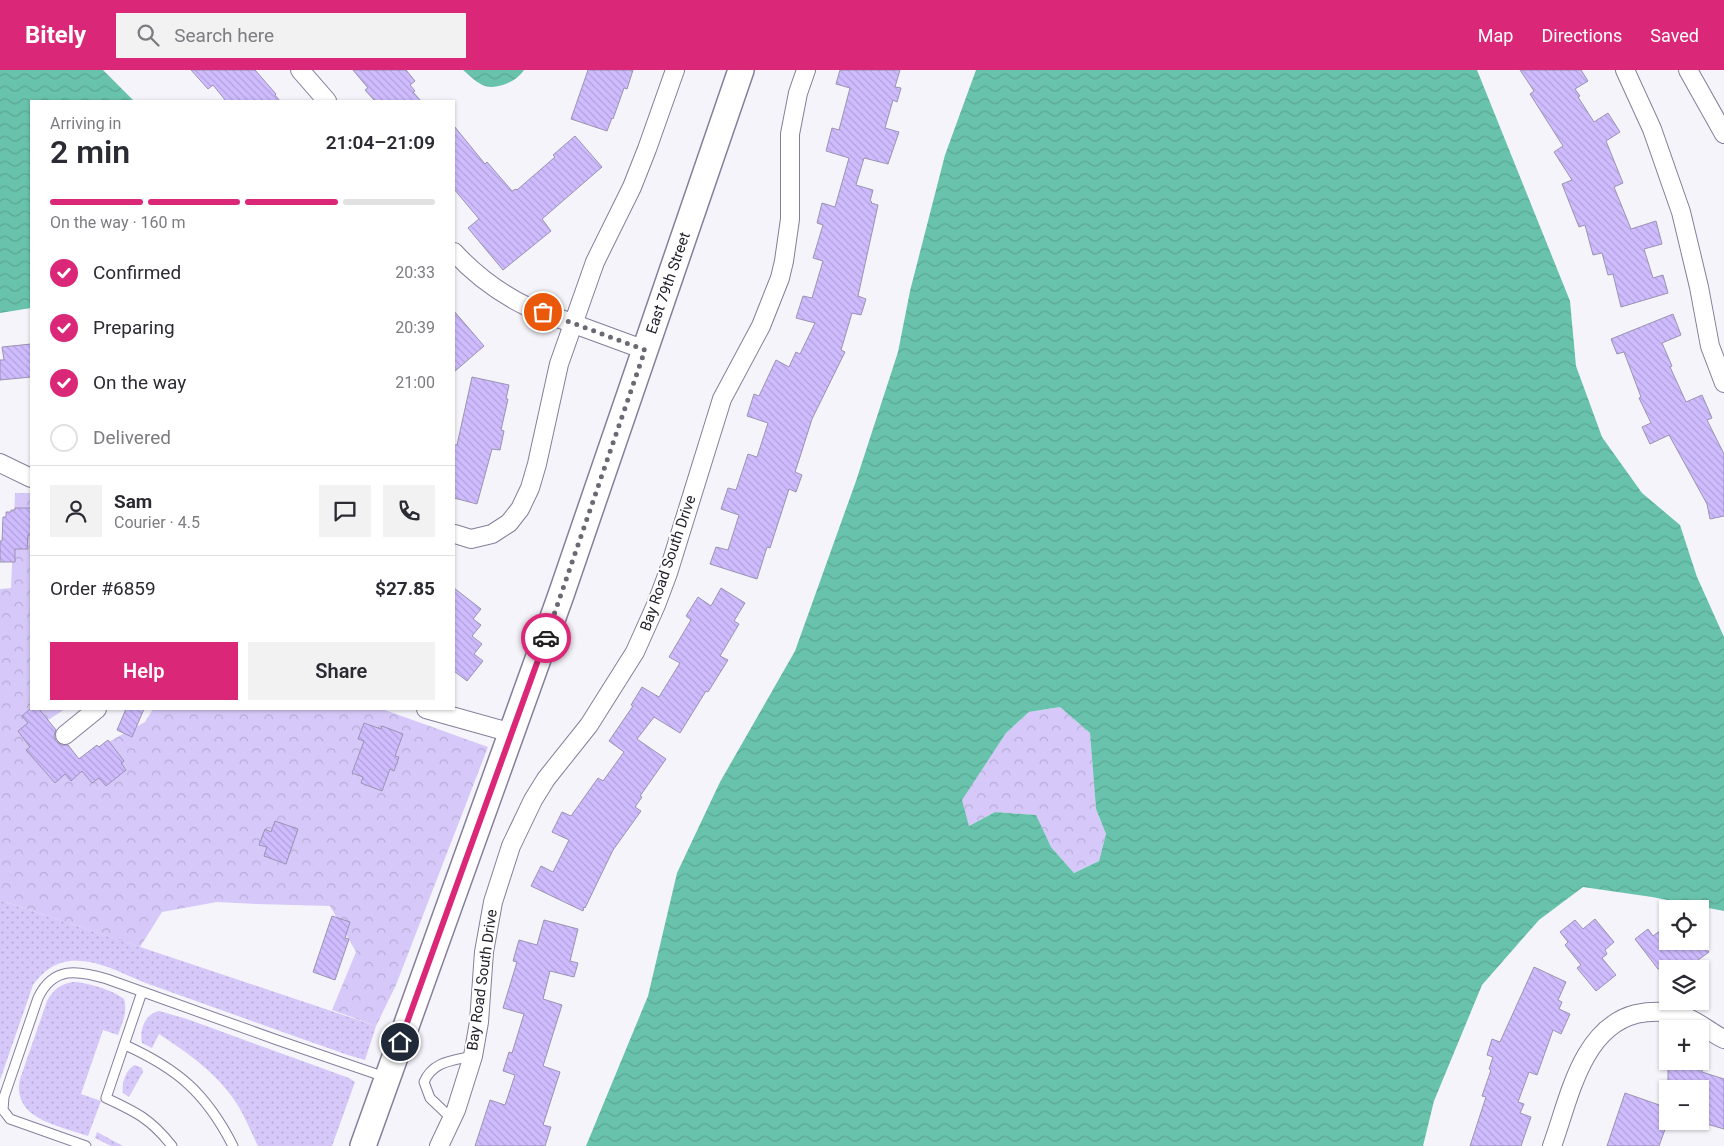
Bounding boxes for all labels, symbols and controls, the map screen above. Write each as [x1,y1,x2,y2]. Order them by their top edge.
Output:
search box [116,13,466,58]
text: Bitely [25,21,86,49]
icon: search [134,21,162,49]
text: Search here [174,24,274,47]
text: Map [1478,25,1513,46]
text: Directions [1541,25,1622,46]
text: Saved [1650,25,1699,46]
text: Arriving in [50,114,121,133]
text: 21:04–21:09 [326,131,435,154]
text: 2 min [50,133,130,171]
text: On the way · 160 m [50,213,186,232]
street label: East 79th Street [642,230,694,336]
icon: check [50,259,78,287]
text: Confirmed [93,261,181,284]
text: 20:33 [395,263,435,282]
pin [522,291,564,333]
icon: bag [529,298,557,326]
icon: check [50,314,78,342]
text: Preparing [93,316,175,339]
text: 20:39 [395,318,435,337]
icon: check [50,369,78,397]
text: On the way [93,371,186,394]
text: 21:00 [395,373,435,392]
text: Delivered [93,426,171,449]
button: person [50,485,102,537]
button: chat [319,485,371,537]
button: phone [383,485,435,537]
text: Sam [114,490,152,513]
street label: Bay Road South Drive [636,493,700,633]
text: Courier · 4.5 [114,513,200,532]
text: Order #6859 [50,577,156,600]
text: $27.85 [375,577,435,600]
courier [521,613,571,663]
icon: car [532,624,560,652]
button: Help [50,642,238,700]
button: Share [248,642,435,700]
map controls [1659,900,1709,1130]
button: locate [1659,900,1709,950]
street label: Bay Road South Drive [463,908,501,1052]
button: layers [1659,960,1709,1010]
button: + [1659,1020,1709,1070]
pin [379,1021,421,1063]
icon: home [386,1028,414,1056]
button: − [1659,1080,1709,1130]

